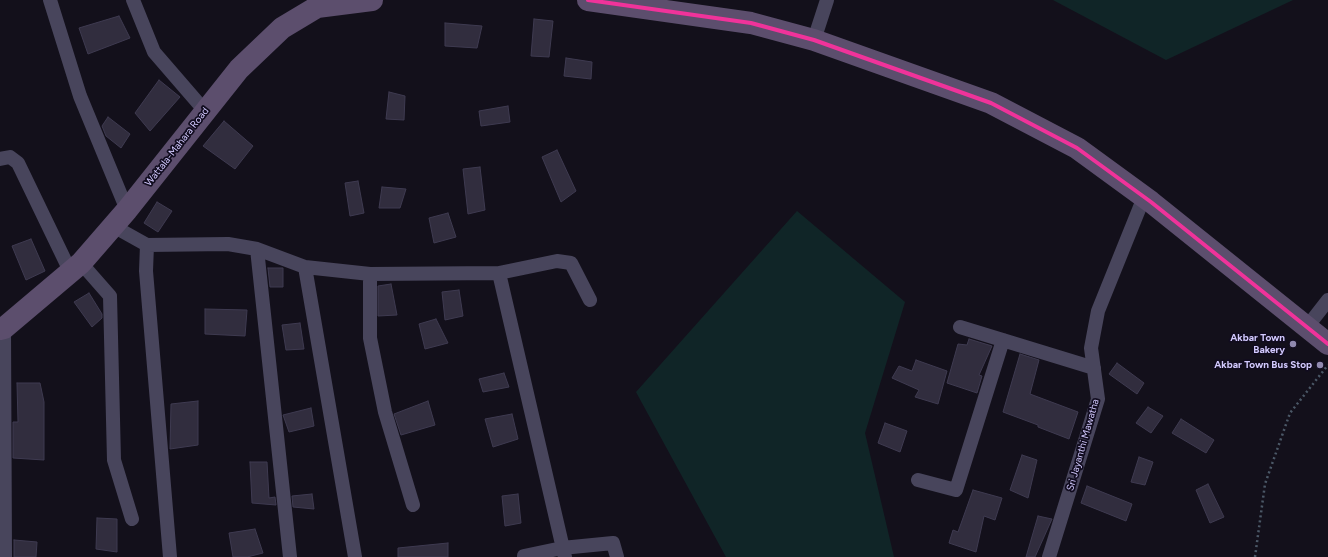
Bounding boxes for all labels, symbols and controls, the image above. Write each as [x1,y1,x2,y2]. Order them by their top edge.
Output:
street label: Wattala-Mahara Road [143,105,211,189]
place label: Akbar Town Bakery [1230,332,1285,356]
marker: Akbar Town Bakery [1288,339,1298,349]
place label: Akbar Town Bus Stop [1214,359,1312,371]
marker: Akbar Town Bus Stop [1315,360,1325,370]
street label: Sri Jayanthi Mawatha [1064,398,1102,492]

